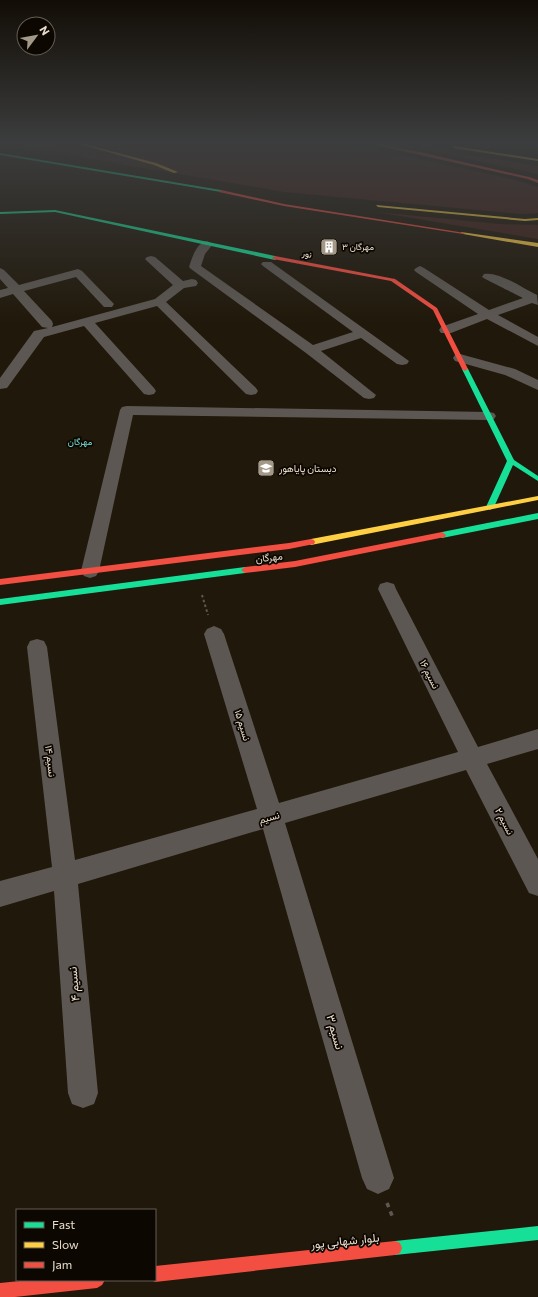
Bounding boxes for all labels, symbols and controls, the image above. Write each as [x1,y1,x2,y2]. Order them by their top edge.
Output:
north arrow [16,16,56,56]
text: N [37,23,53,37]
building icon: مهرگان ۳ [319,237,339,257]
place label: مهرگان ۳ [342,241,374,253]
street label: نور [300,247,313,261]
district label: مهرگان [68,436,92,448]
school or university icon: دبستان پایاهور [256,458,276,478]
place label: دبستان پایاهور [278,462,337,476]
street label: مهرگان [255,549,283,566]
street label: نسیم ۱۶ [417,657,442,691]
street label: نسیم ۱۵ [232,708,253,742]
street label: نسیم ۱۴ [42,744,59,778]
street label: نسیم ۲ [492,806,517,837]
street label: نسیم [257,808,281,827]
street label: نسیم ۴ [65,966,83,1002]
street label: نسیم ۳ [322,1013,348,1051]
legend [16,1209,156,1281]
text: Fast [52,1217,75,1231]
street label: بلوار شهابی پور [309,1229,380,1253]
text: Slow [52,1237,79,1251]
text: Jam [52,1257,72,1272]

